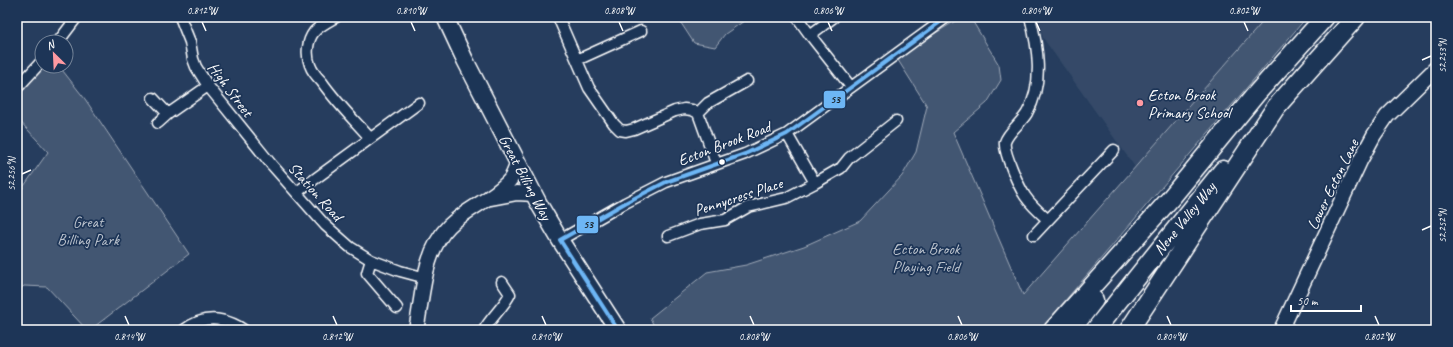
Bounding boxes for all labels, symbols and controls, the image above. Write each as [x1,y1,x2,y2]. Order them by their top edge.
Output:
text: 0.812°W [187,4,219,17]
text: 0.810°W [396,4,428,17]
text: 0.808°W [604,4,636,17]
text: 0.806°W [813,4,845,17]
text: 0.804°W [1021,4,1053,17]
text: 0.802°W [1229,4,1261,17]
north arrow [34,34,74,74]
text: N [44,36,58,53]
text: 52.253°N [1436,37,1449,73]
street label: High Street [203,58,258,122]
place label: Ecton Brook Primary School [1148,85,1234,123]
line badge: 53 [823,90,846,109]
text: 53 [830,92,841,106]
marker: Ecton Brook Primary School [1135,98,1145,108]
street label: Ecton Brook Road [675,116,776,171]
street label: Great Billing Way [494,131,557,225]
street label: Lower Ecton Lane [1302,134,1364,233]
text: 52.256°N [5,155,18,191]
unlabelled marker [717,157,727,167]
street label: Station Road [284,158,349,227]
street label: Pennycress Place [692,173,787,221]
street label: Nene Valley Way [1149,177,1221,259]
text: 52.252°N [1436,207,1449,243]
park label: Great Billing Park [57,212,120,250]
line badge: 53 [576,215,599,234]
text: 53 [583,217,594,231]
park label: Ecton Brook Playing Field [892,239,962,277]
scale bar [1291,287,1361,313]
text: 50 m [1297,293,1319,309]
text: 0.814°W [114,330,146,343]
text: 0.812°W [322,330,354,343]
text: 0.810°W [531,330,563,343]
text: 0.808°W [739,330,771,343]
text: 0.806°W [947,330,979,343]
text: 0.804°W [1156,330,1188,343]
text: 0.802°W [1364,330,1396,343]

